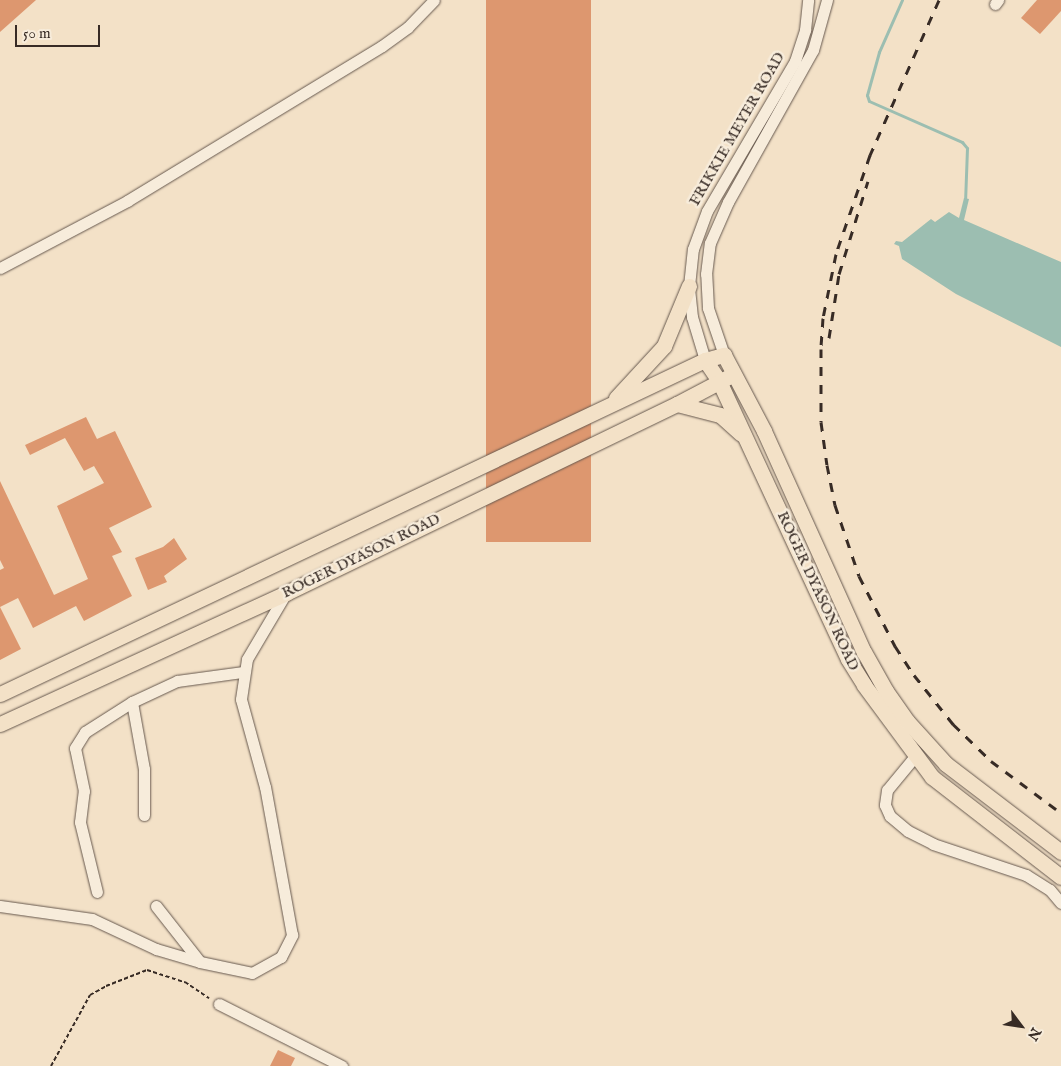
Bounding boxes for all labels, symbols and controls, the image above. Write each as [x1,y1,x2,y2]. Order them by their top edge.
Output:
scale bar [18,15,102,47]
text: 50 m [23,24,51,43]
street label: FRIKKIE MEYER ROAD [686,49,788,209]
street label: ROGER DYASON ROAD [773,509,863,673]
street label: ROGER DYASON ROAD [279,510,443,602]
north arrow [996,1001,1046,1051]
text: N [1023,1024,1045,1044]

